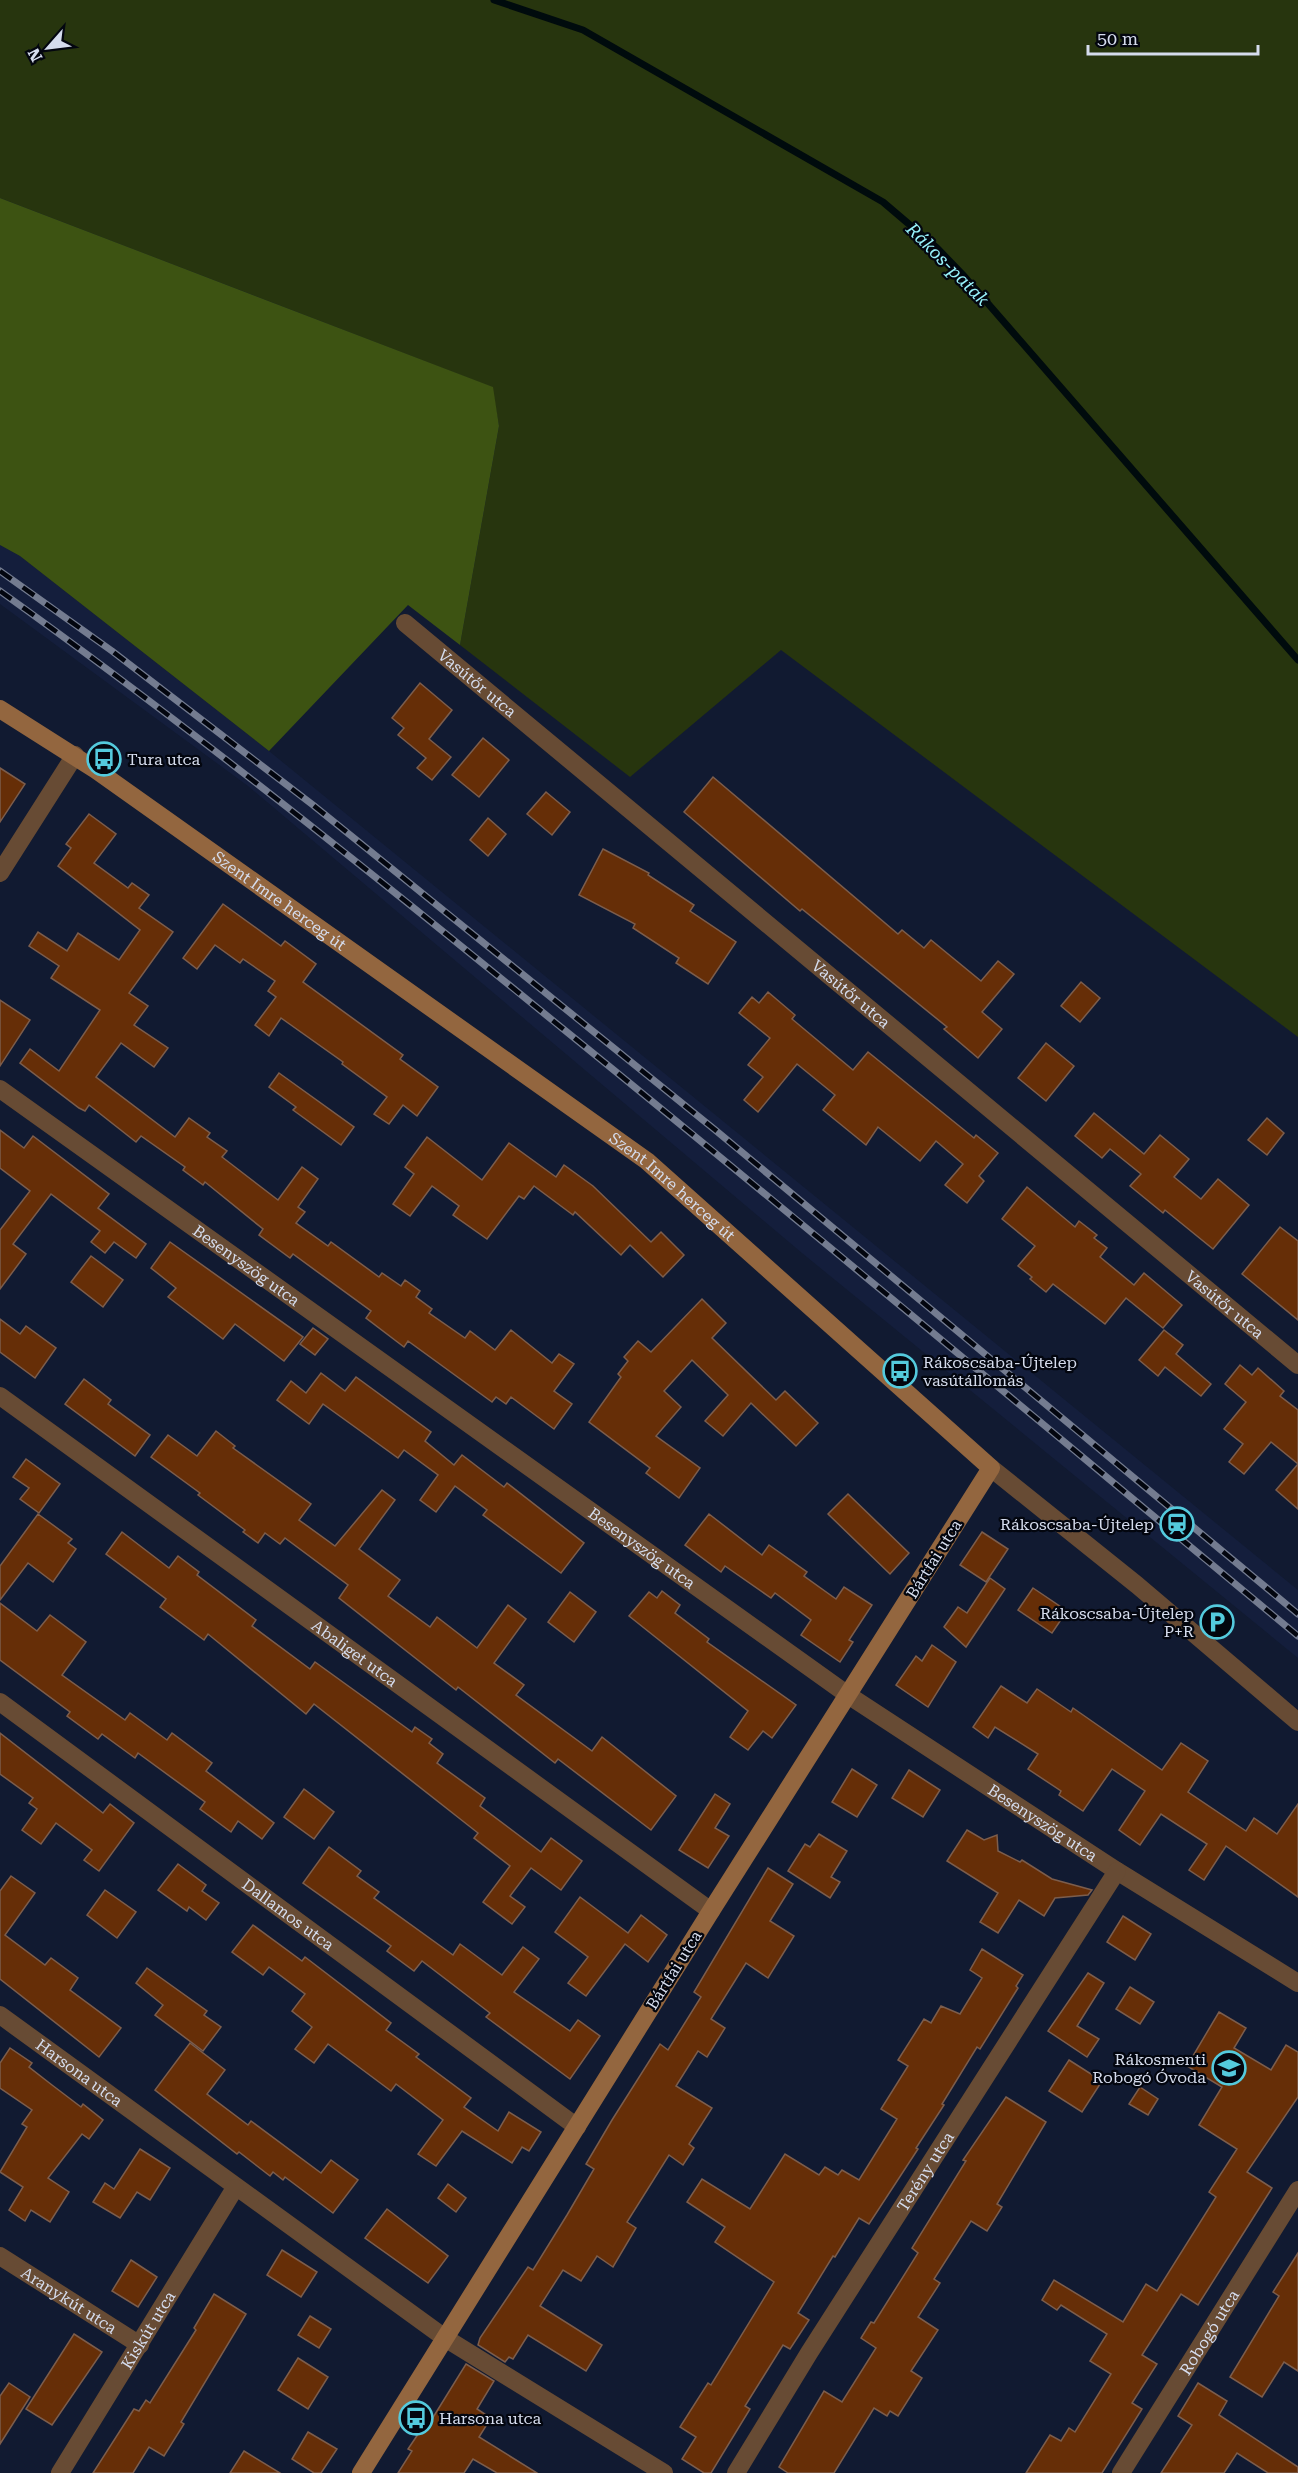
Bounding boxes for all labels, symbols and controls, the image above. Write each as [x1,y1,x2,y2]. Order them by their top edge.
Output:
north arrow [18,18,78,78]
scale bar [1088,18,1258,56]
text: 50 m [1097,28,1138,49]
text: N [24,45,46,65]
water label: Rákos-patak [902,218,994,310]
street label: Vasútőr utca [434,645,521,721]
bus stop icon: Tura utca [86,741,122,777]
place label: Tura utca [127,750,200,769]
street label: Szent Imre herceg út [209,847,350,954]
street label: Vasútőr utca [808,956,894,1032]
street label: Szent Imre herceg út [606,1128,739,1245]
street label: Besenyszög utca [189,1221,304,1310]
street label: Vasútőr utca [1182,1266,1268,1342]
bus stop icon: Rákoscsaba-Újtelep vasútállomás [882,1353,918,1389]
place label: Rákoscsaba-Újtelep vasútállomás [923,1353,1077,1390]
street label: Besenyszög utca [585,1503,699,1592]
station icon: Rákoscsaba-Újtelep [1159,1506,1195,1542]
place label: Rákoscsaba-Újtelep [1000,1515,1154,1534]
street label: Bártfai utca [902,1516,966,1602]
place label: Rákoscsaba-Újtelep P+R [1040,1604,1194,1641]
parking icon: Rákoscsaba-Újtelep P+R [1199,1604,1235,1640]
street label: Abaliget utca [308,1616,402,1691]
street label: Besenyszög utca [985,1780,1101,1865]
street label: Dallamos utca [239,1874,338,1955]
street label: Bártfai utca [642,1927,706,2013]
street label: Harsona utca [32,2035,127,2110]
place label: Rákosmenti Robogó Óvoda [1092,2050,1206,2087]
school or university icon: Rákosmenti Robogó Óvoda [1211,2050,1247,2086]
street label: Terény utca [893,2128,958,2215]
street label: Aranykút utca [18,2263,121,2338]
street label: Robogó utca [1175,2286,1243,2378]
street label: Kiskút utca [117,2287,179,2372]
bus stop icon: Harsona utca [398,2400,434,2436]
place label: Harsona utca [439,2409,542,2428]

